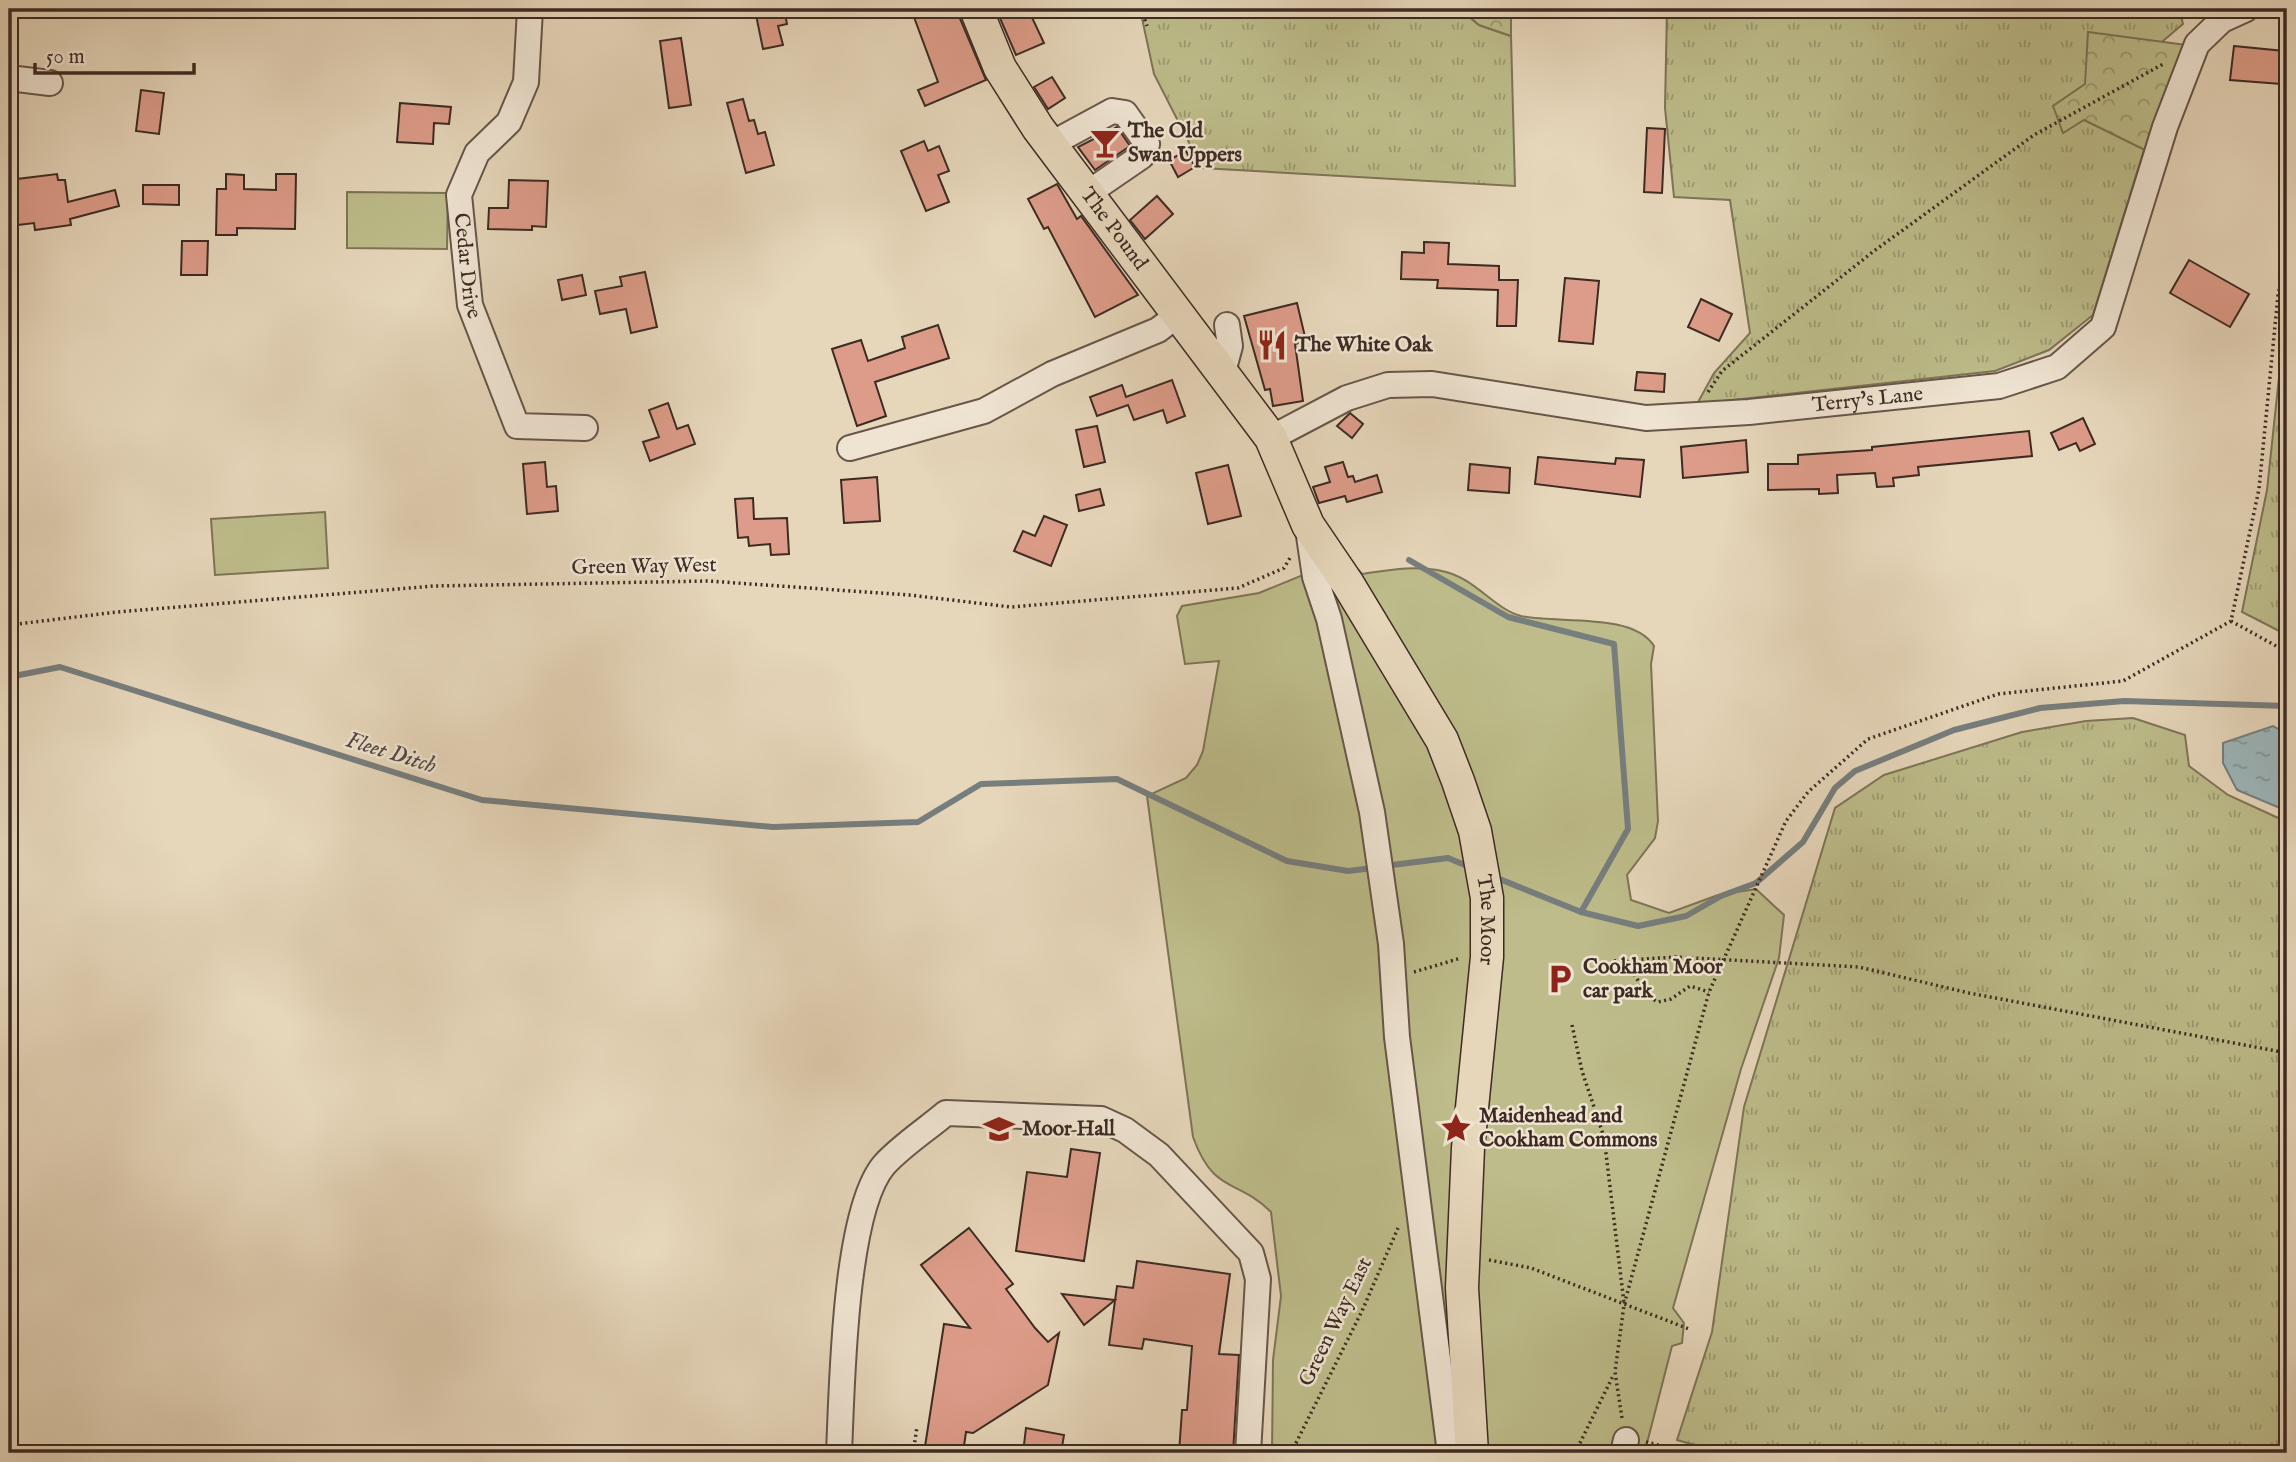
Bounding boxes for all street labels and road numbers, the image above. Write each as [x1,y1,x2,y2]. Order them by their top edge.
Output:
street label: The Pound [1074,182,1154,276]
street label: Cedar Drive [447,212,488,323]
street label: Terry's Lane [1811,380,1925,419]
street label: Green Way West [571,552,717,582]
street label: The Moor [1470,872,1501,967]
street label: Green Way East [1293,1253,1379,1391]

